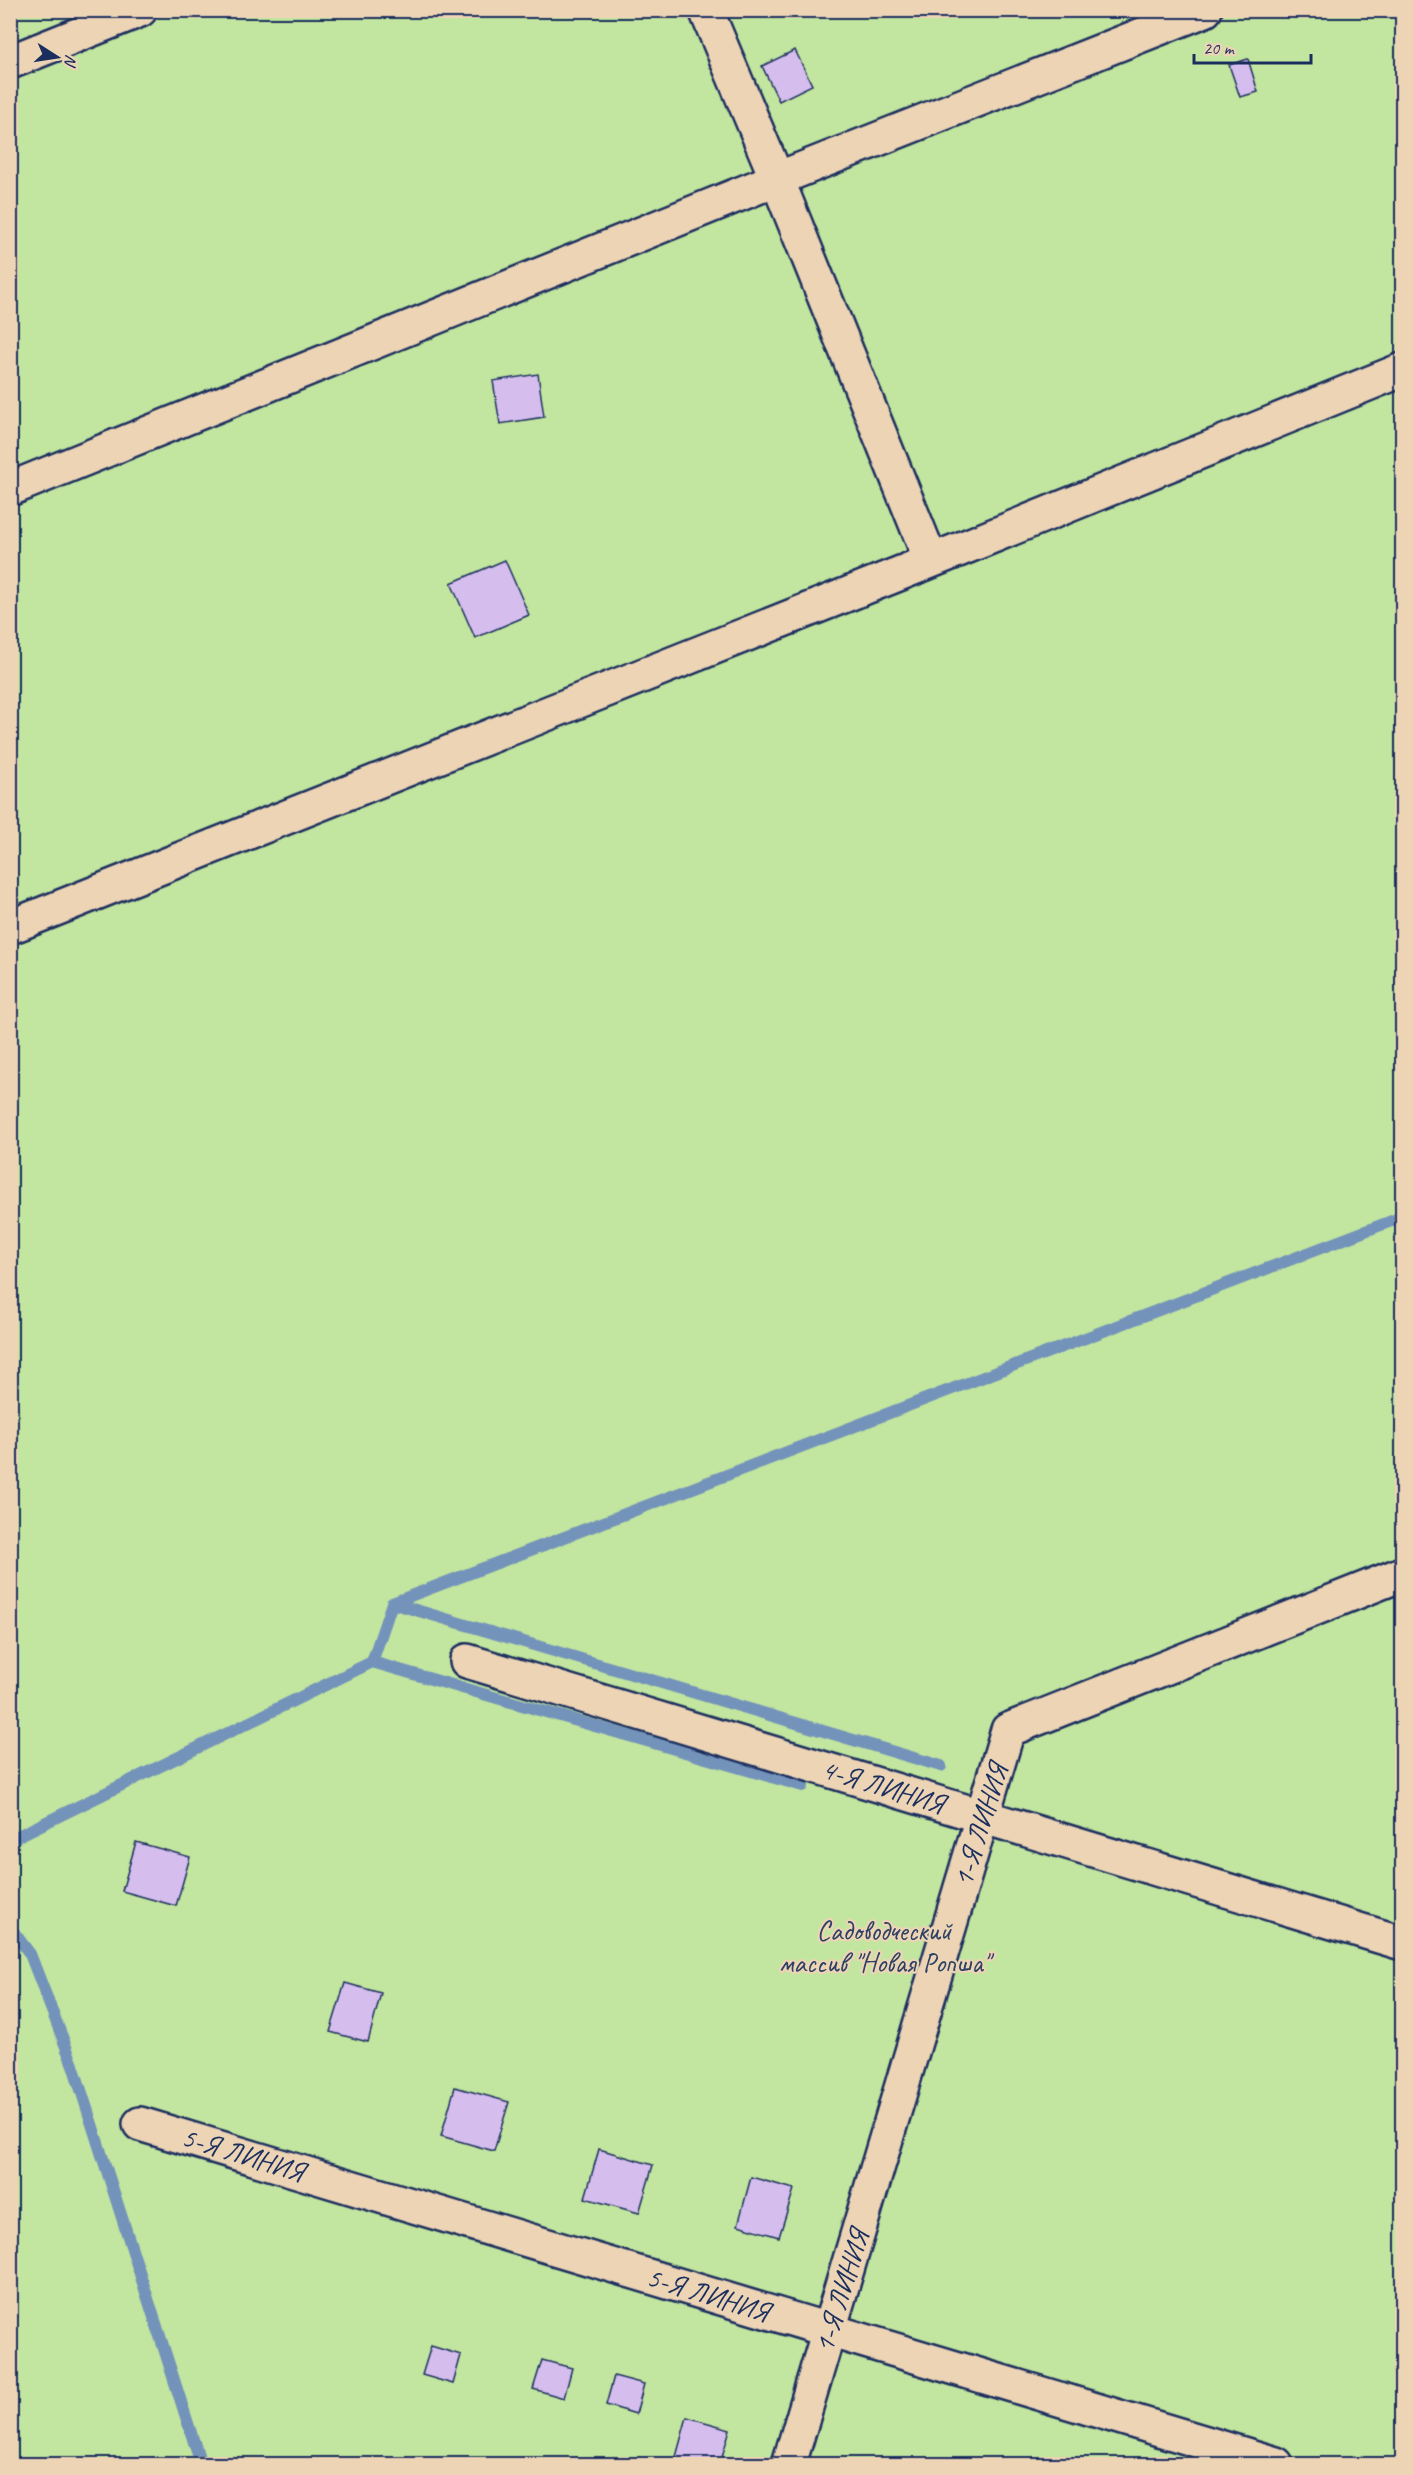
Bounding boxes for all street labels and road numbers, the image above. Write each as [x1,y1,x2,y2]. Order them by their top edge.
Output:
street label: 4-Я ЛИНИЯ [818,1751,953,1822]
street label: 1-Я ЛИНИЯ [945,1755,1016,1890]
street label: 5-Я ЛИНИЯ [178,2119,313,2190]
street label: 1-Я ЛИНИЯ [806,2221,877,2356]
street label: 5-Я ЛИНИЯ [643,2259,778,2330]

